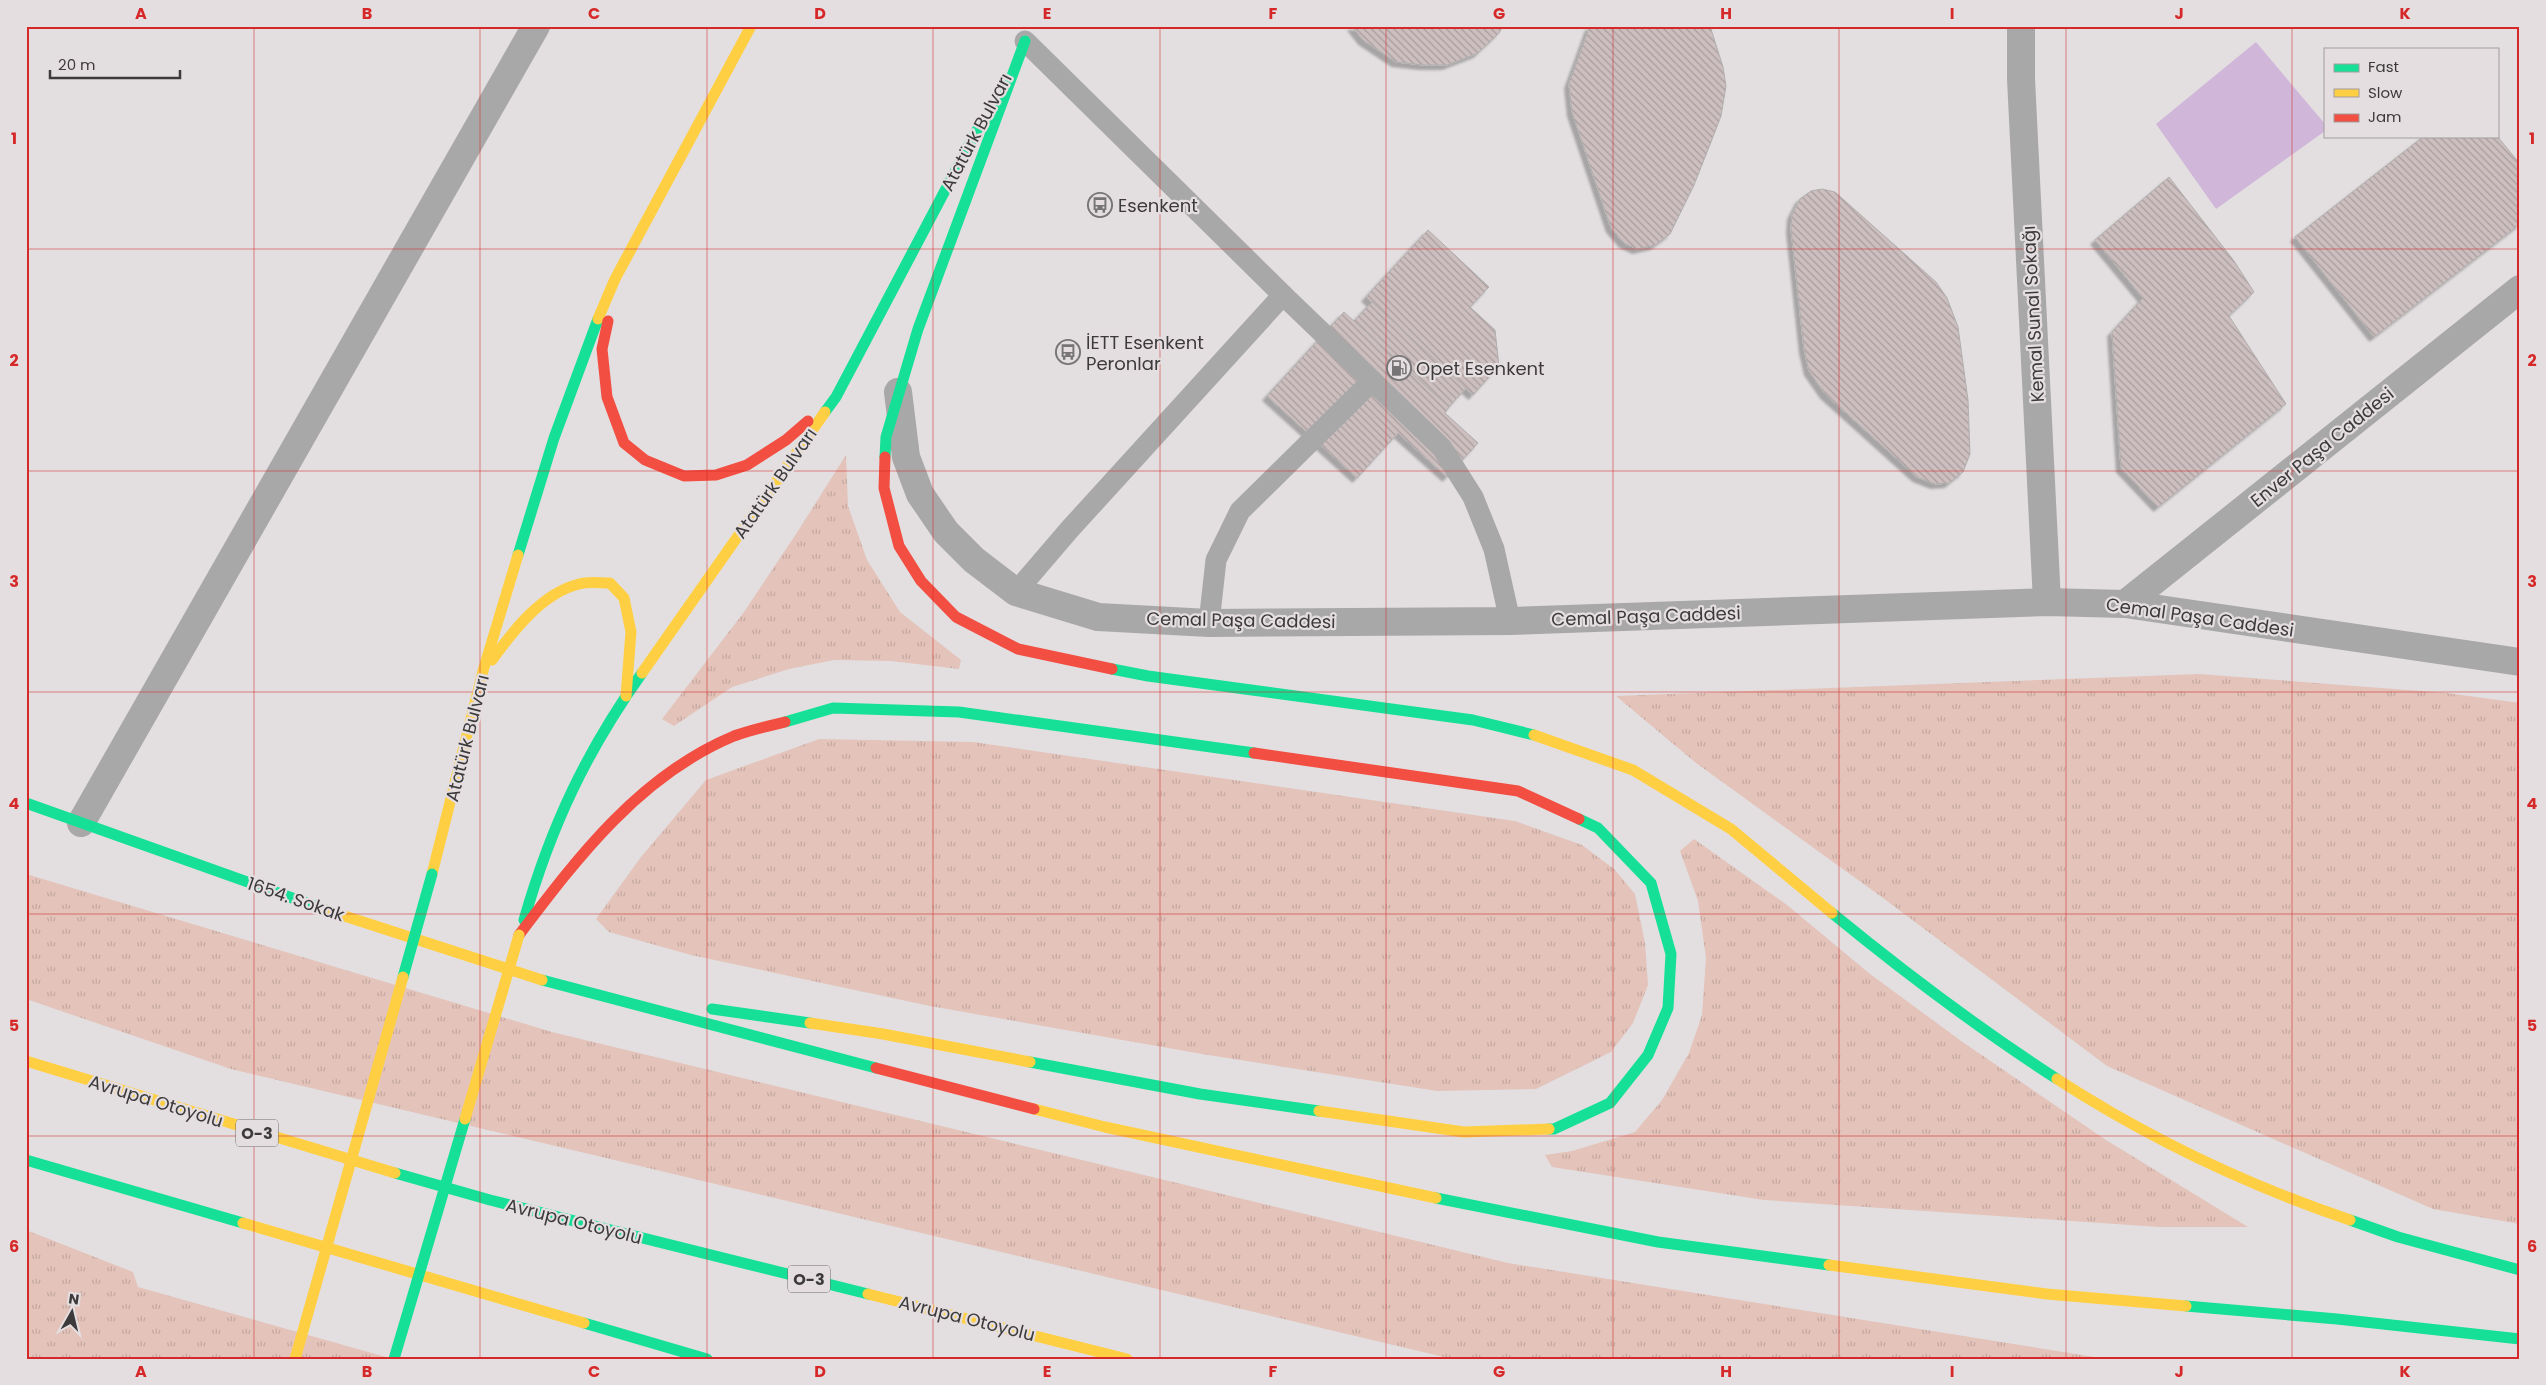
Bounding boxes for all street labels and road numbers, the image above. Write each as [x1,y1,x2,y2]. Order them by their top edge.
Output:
street label: Atatürk Bulvarı [934,69,1018,195]
street label: Kemal Sunal Sokağı [2016,225,2050,403]
street label: Enver Paşa Caddesi [2245,381,2399,513]
street label: Atatürk Bulvarı [727,423,823,543]
street label: Cemal Paşa Caddesi [2105,591,2295,643]
street label: Cemal Paşa Caddesi [1551,600,1741,632]
street label: Cemal Paşa Caddesi [1146,606,1336,634]
street label: Atatürk Bulvarı [439,672,495,804]
street label: 1654. Sokak [244,871,349,928]
street label: Avrupa Otoyolu [86,1069,226,1133]
road number: O-3 [236,1120,278,1146]
street label: Avrupa Otoyolu [503,1192,645,1250]
road number: O-3 [788,1266,830,1292]
street label: Avrupa Otoyolu [896,1289,1038,1347]

